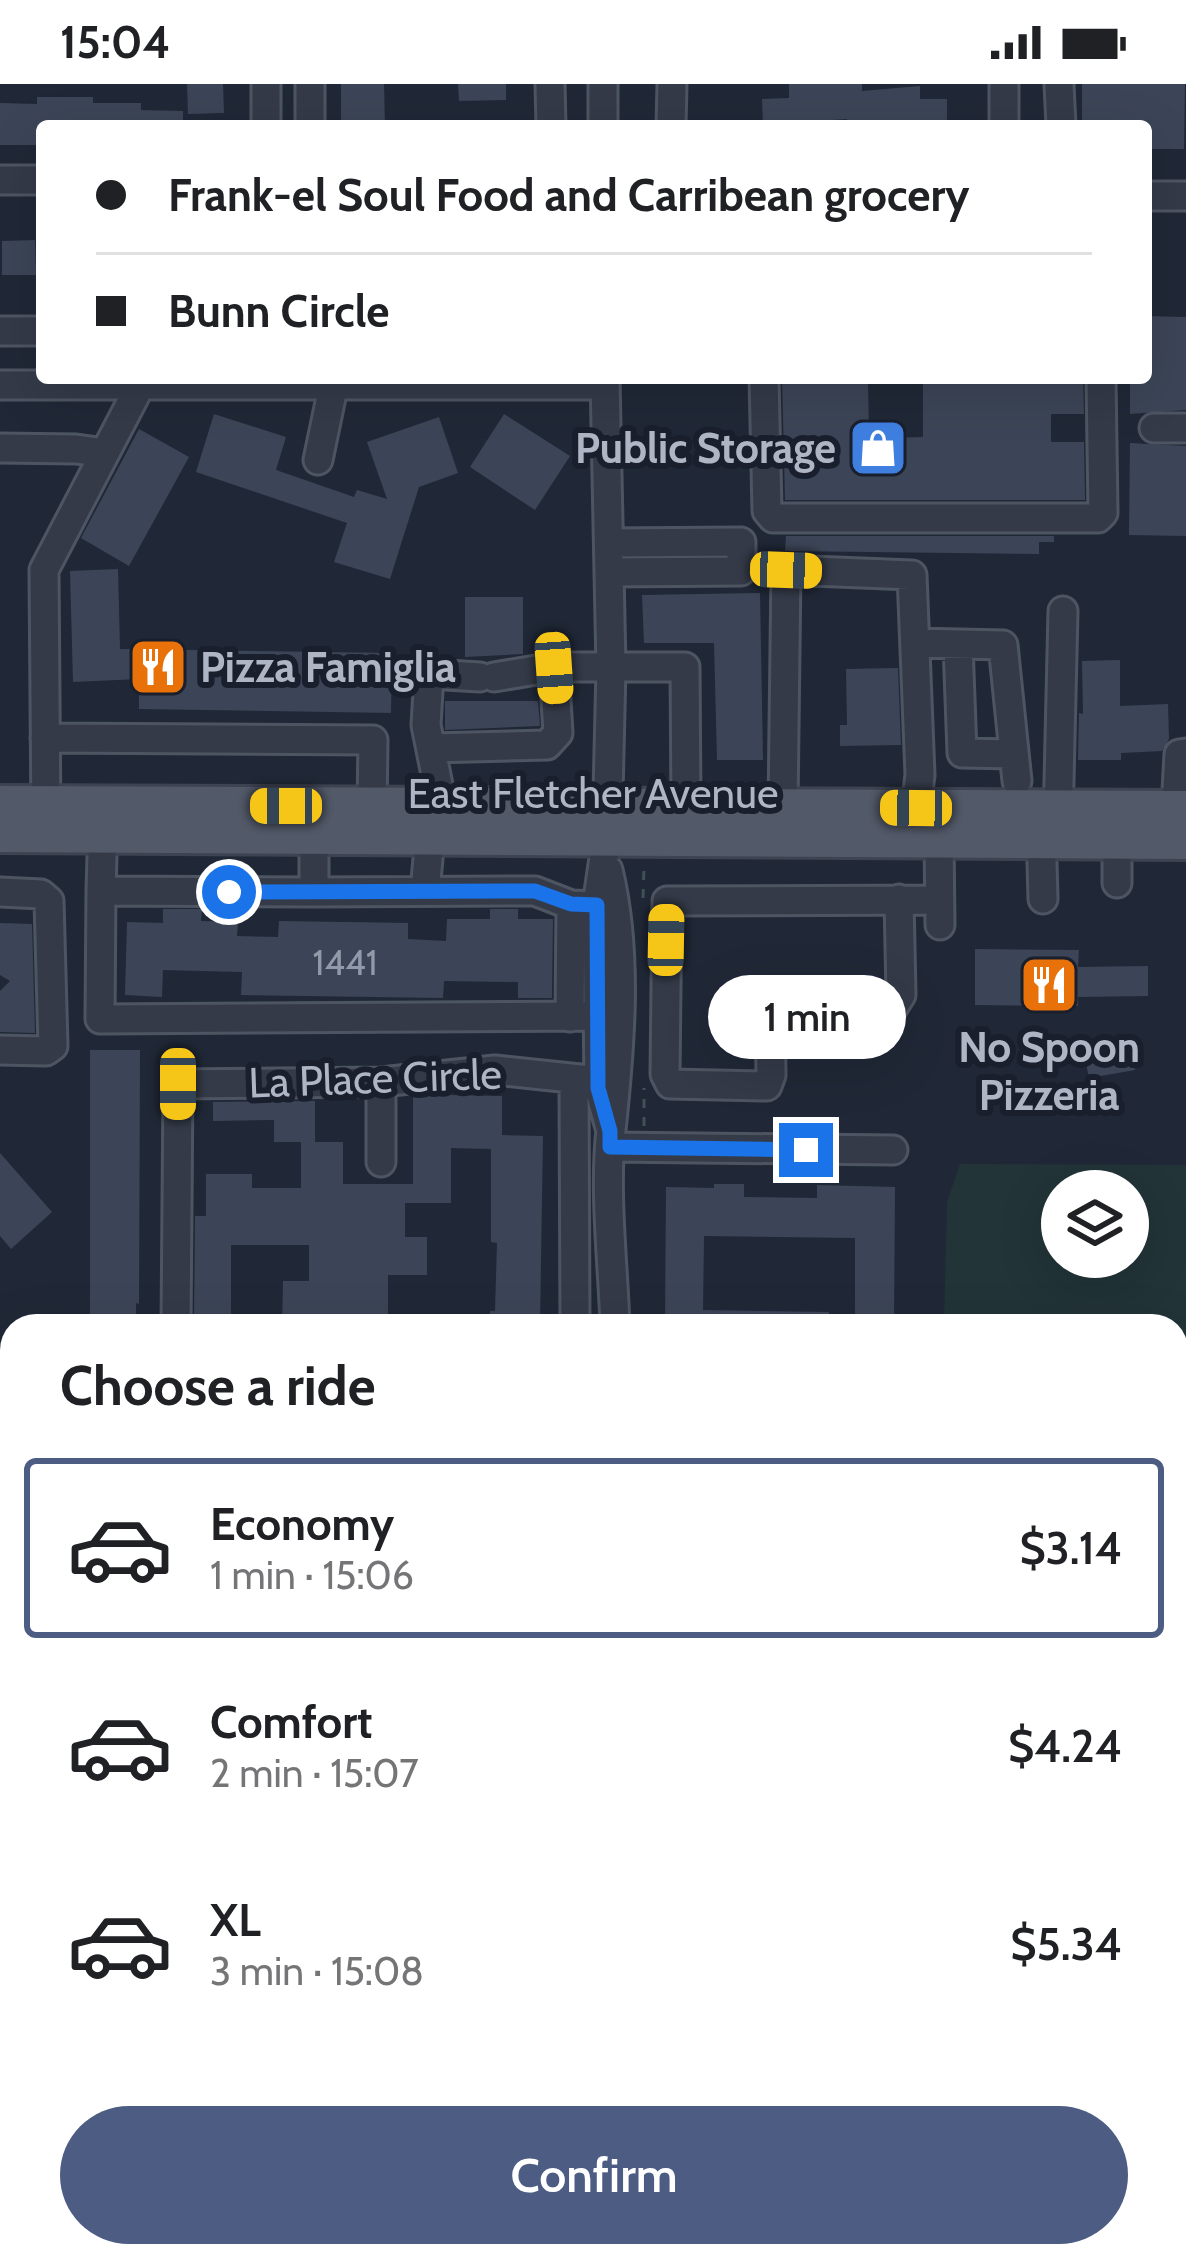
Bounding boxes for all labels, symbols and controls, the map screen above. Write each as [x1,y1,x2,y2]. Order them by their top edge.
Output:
text: 15:04 [60,15,170,69]
text: Frank-el Soul Food and Carribean grocery [168,168,969,222]
text: Bunn Circle [168,284,389,338]
shop icon: Public Storage [847,417,909,479]
place label: Public Storage [575,422,836,474]
car [749,551,823,589]
car [534,631,574,705]
restaurant icon: Pizza Famiglia [127,636,189,698]
place label: Pizza Famiglia [200,641,456,693]
street label: East Fletcher Avenue [408,767,778,819]
car [250,788,322,824]
car [880,789,952,827]
route start [202,865,256,919]
car [647,904,685,976]
house number: 1441 [312,940,378,984]
restaurant icon: No Spoon Pizzeria [1018,954,1080,1016]
callout: 1 min [707,976,905,1060]
text: 1 min [763,993,851,1041]
place label: No Spoon Pizzeria [958,1021,1140,1121]
car [160,1048,196,1120]
street label: La Place Circle [247,1048,503,1108]
route end [779,1123,833,1177]
map controls [1041,1170,1149,1278]
button: layers [1041,1170,1149,1278]
text: Choose a ride [60,1353,375,1419]
icon: car [66,1494,174,1602]
text: Economy [210,1497,394,1551]
text: $3.14 [1019,1521,1122,1575]
text: 1 min · 15:06 [210,1551,414,1599]
icon: car [66,1692,174,1800]
text: Comfort [210,1695,373,1749]
text: $4.24 [1008,1719,1122,1773]
text: 2 min · 15:07 [210,1749,419,1797]
icon: car [66,1890,174,1998]
text: XL [210,1893,261,1947]
text: $5.34 [1010,1917,1122,1971]
text: 3 min · 15:08 [210,1947,424,1995]
button: Confirm [60,2106,1128,2244]

